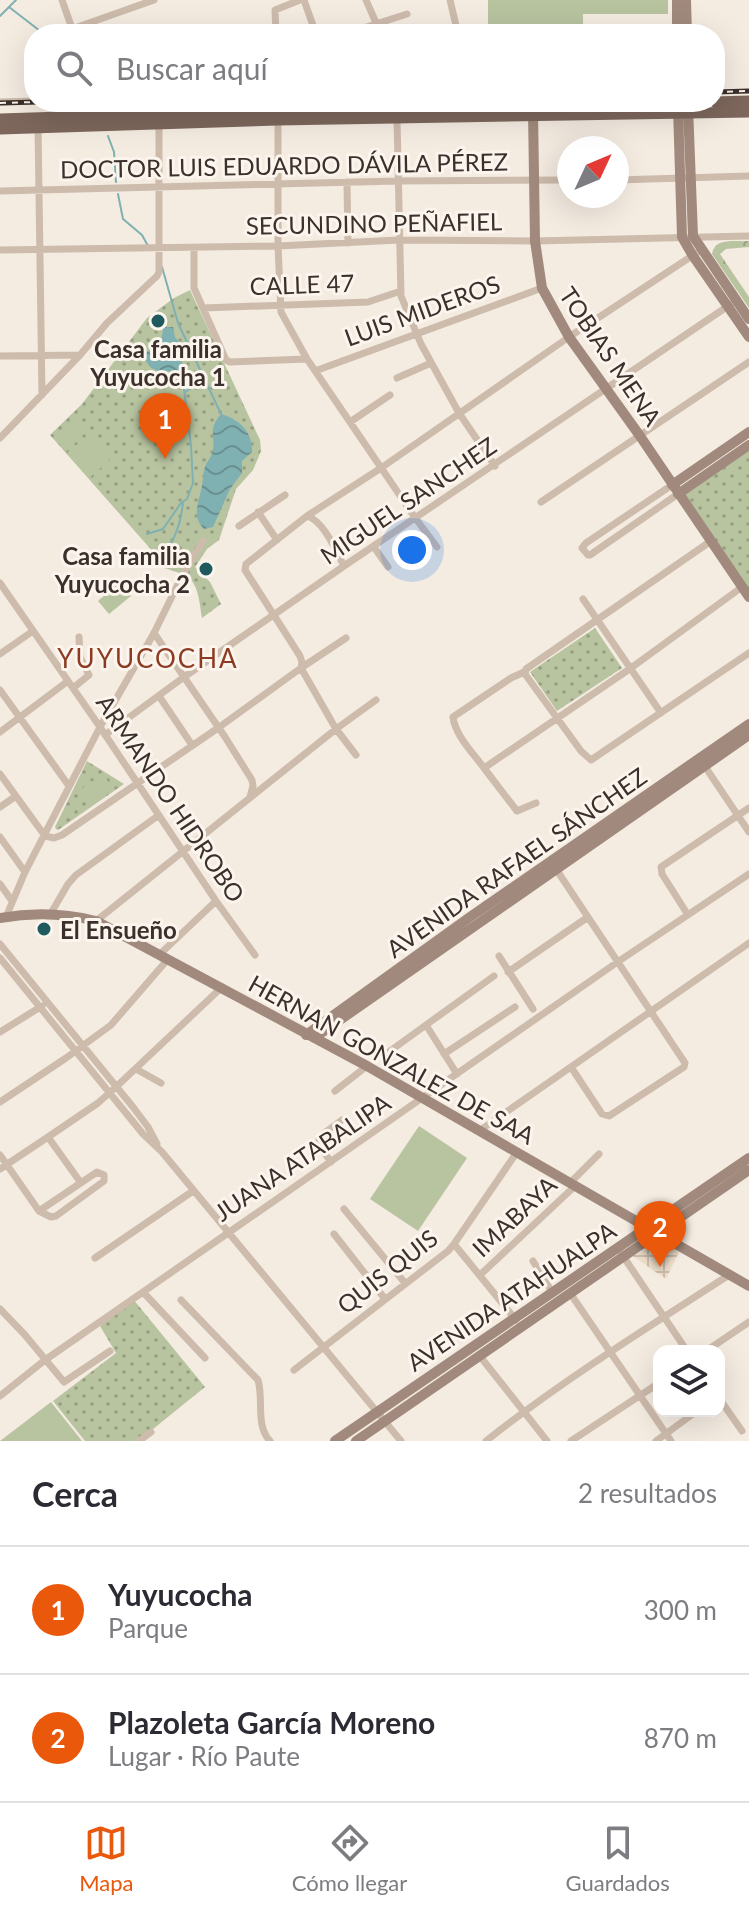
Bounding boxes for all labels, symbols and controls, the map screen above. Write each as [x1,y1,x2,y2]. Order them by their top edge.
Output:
search box [24,24,725,112]
icon: search [52,46,96,90]
text: Buscar aquí [116,50,268,86]
north arrow [557,136,629,208]
street label: DOCTOR LUIS EDUARDO DÁVILA PÉREZ [60,147,508,183]
street label: SECUNDINO PEÑAFIEL [246,206,502,240]
street label: CALLE 47 [249,268,355,300]
street label: LUIS MIDEROS [340,268,504,352]
street label: TOBIAS MENA [554,281,668,431]
marker: Casa familia Yuyucocha 1 [149,312,167,330]
place label: Casa familia Yuyucocha 1 [89,334,226,391]
pin: 1 [139,393,191,459]
street label: MIGUEL SANCHEZ [315,430,501,570]
your location [392,530,432,570]
place label: Casa familia Yuyucocha 2 [54,541,190,598]
marker: Casa familia Yuyucocha 2 [197,560,215,578]
district label: YUYUCOCHA [57,642,239,674]
street label: ARMANDO HIDROBO [91,689,251,907]
street label: AVENIDA RAFAEL SÁNCHEZ [380,761,652,963]
place label: El Ensueño [60,915,177,944]
marker: El Ensueño [35,920,53,938]
street label: HERNAN GONZALEZ DE SAA [244,968,541,1150]
street label: JUANA ATABALIPA [208,1087,396,1227]
street label: IMABAYA [466,1169,563,1262]
pin: 2 [634,1201,686,1267]
street label: AVENIDA ATAHUALPA [401,1215,622,1377]
street label: QUIS QUIS [331,1223,443,1319]
map controls [653,1345,725,1417]
button: layers [653,1345,725,1417]
text: Cerca [32,1473,118,1514]
text: 2 resultados [578,1477,717,1509]
text: Yuyucocha [108,1576,253,1612]
text: 1 [50,1594,66,1626]
text: 300 m [644,1594,717,1626]
text: Parque [108,1612,188,1644]
text: Plazoleta García Moreno [108,1704,435,1740]
text: 2 [50,1722,66,1754]
text: 870 m [644,1722,717,1754]
text: Lugar · Río Paute [108,1740,300,1772]
tab: Mapa [79,1821,133,1896]
tab: Cómo llegar [292,1821,407,1896]
tab: Guardados [566,1821,670,1896]

